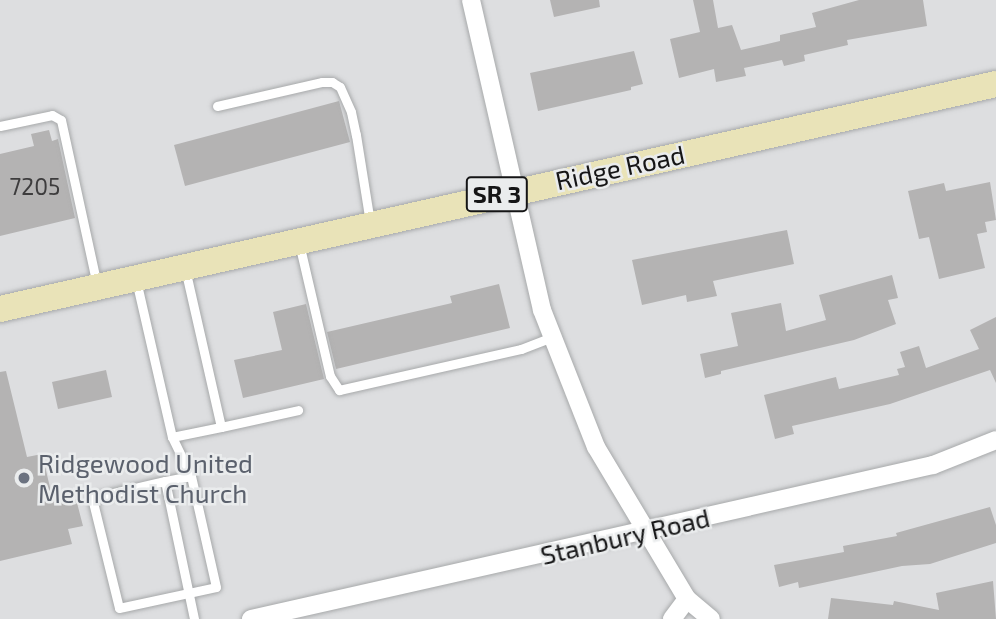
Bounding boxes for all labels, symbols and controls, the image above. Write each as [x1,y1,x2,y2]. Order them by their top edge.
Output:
street label: Ridge Road [552,138,688,196]
house number: 7205 [10,172,60,200]
road number: SR 3 [466,174,528,214]
place label: Ridgewood United Methodist Church [38,447,253,508]
marker: Ridgewood United Methodist Church [16,470,32,486]
street label: Stanbury Road [537,501,713,571]

